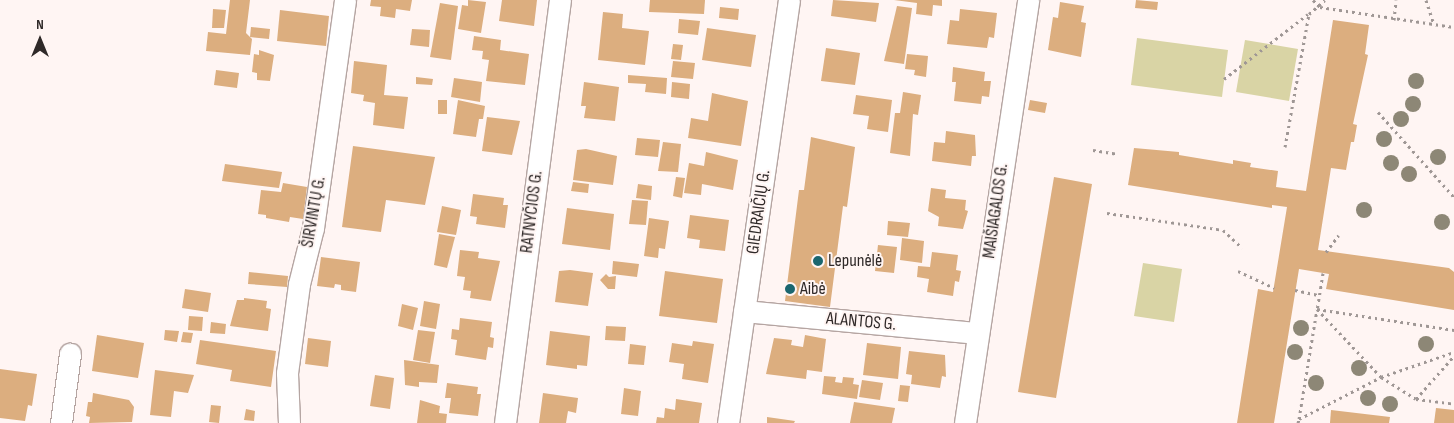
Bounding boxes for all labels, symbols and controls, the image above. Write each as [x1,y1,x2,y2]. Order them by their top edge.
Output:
north arrow [15,15,65,65]
text: N [36,16,44,33]
street label: MAIŠIAGALOS G. [979,162,1013,260]
street label: GIEDRAIČIŲ G. [742,168,776,256]
street label: RATNYČIOS G. [516,170,548,254]
street label: ŠIRVINTŲ G. [297,175,331,249]
place label: Lepunėlė [828,250,882,272]
marker: Lepunėlė [812,255,824,267]
place label: Aibė [800,278,826,300]
marker: Aibė [784,283,796,295]
street label: ALANTOS G. [825,308,897,336]

